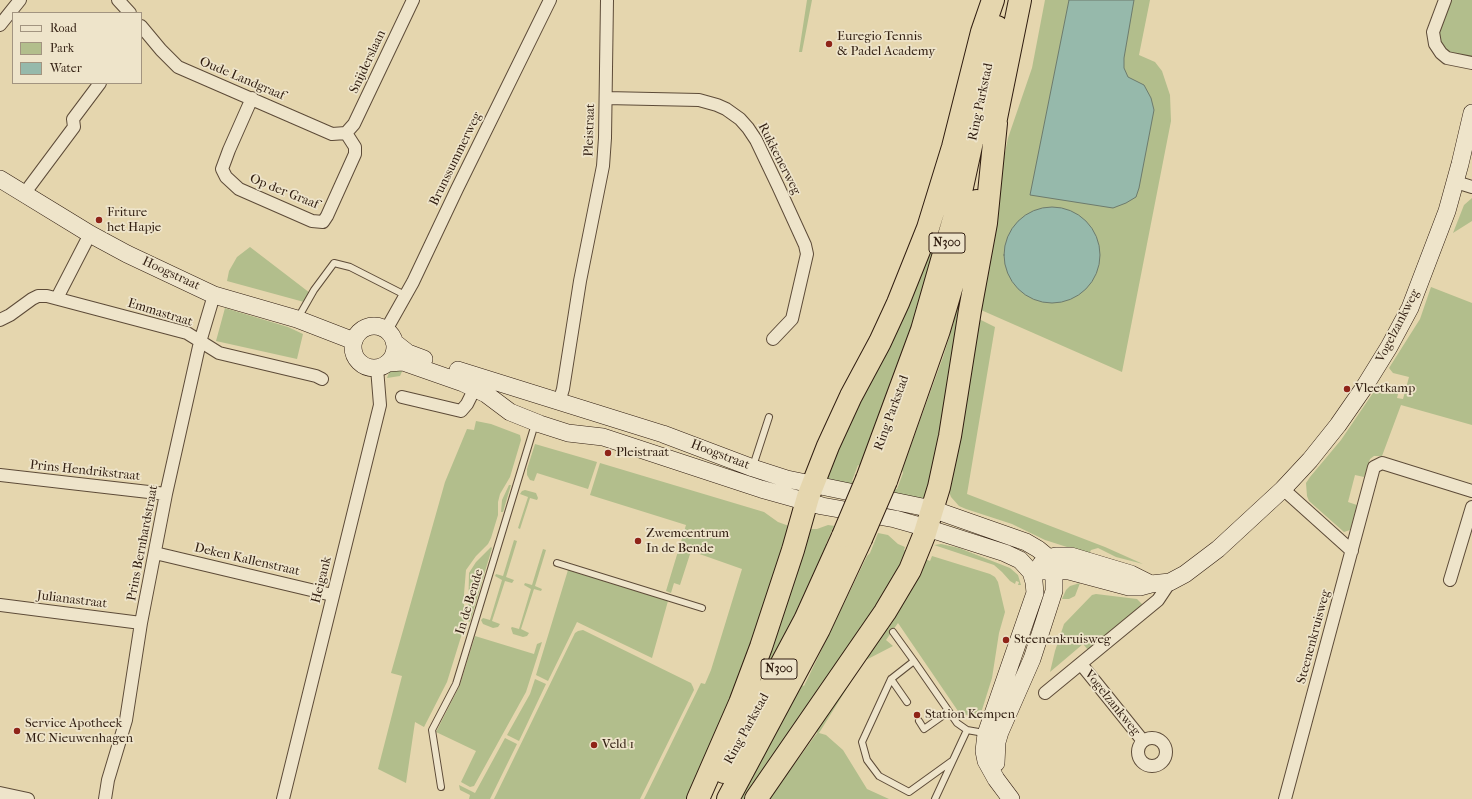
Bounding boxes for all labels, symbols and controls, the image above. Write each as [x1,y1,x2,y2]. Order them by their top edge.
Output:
legend [12,12,142,84]
text: Road [50,21,77,35]
street label: Snijderslaan [347,28,389,96]
place label: Euregio Tennis & Padel Academy [837,29,935,60]
marker: Euregio Tennis & Padel Academy [824,39,834,49]
text: Park [50,41,74,55]
street label: Oude Landgraaf [197,54,287,104]
text: Water [50,61,82,75]
street label: Ring Parkstad [965,62,997,142]
street label: Pleistraat [581,103,599,157]
street label: Brunssummerweg [427,110,485,208]
street label: Rukkenerweg [754,120,804,198]
street label: Op der Graaf [247,171,321,213]
place label: Friture het Hapje [107,205,161,236]
marker: Friture het Hapje [94,215,104,225]
road number: N300 [929,233,965,253]
street label: Hoogstraat [140,254,202,294]
street label: Vogelzankweg [1373,287,1423,365]
street label: Emmastraat [126,296,194,330]
street label: Ring Parkstad [871,373,913,453]
place label: Vleetkamp [1355,381,1415,397]
marker: Vleetkamp [1342,384,1352,394]
street label: Hoogstraat [688,437,752,473]
place label: Pleistraat [616,445,669,461]
marker: Pleistraat [603,448,613,458]
street label: Prins Hendrikstraat [29,457,141,485]
street label: Prins Bernhardstraat [124,484,162,602]
place label: Zwemcentrum In de Bende [646,526,729,557]
marker: Zwemcentrum In de Bende [633,536,643,546]
street label: Deken Kallenstraat [193,540,301,580]
street label: Heigank [309,555,335,605]
street label: In de Bende [453,567,487,637]
street label: Julianastraat [36,588,108,612]
street label: Steenenkruisweg [1294,588,1334,686]
place label: Steenenkruisweg [1014,632,1111,648]
marker: Steenenkruisweg [1001,635,1011,645]
road number: N300 [761,659,797,679]
street label: Vogelzankweg [1081,667,1143,739]
street label: Ring Parkstad [721,691,773,767]
place label: Station Kempen [925,707,1015,723]
marker: Station Kempen [912,710,922,720]
place label: Service Apotheek MC Nieuwenhagen [25,716,133,747]
marker: Service Apotheek MC Nieuwenhagen [12,726,22,736]
place label: Veld 1 [602,737,634,753]
marker: Veld 1 [589,740,599,750]

